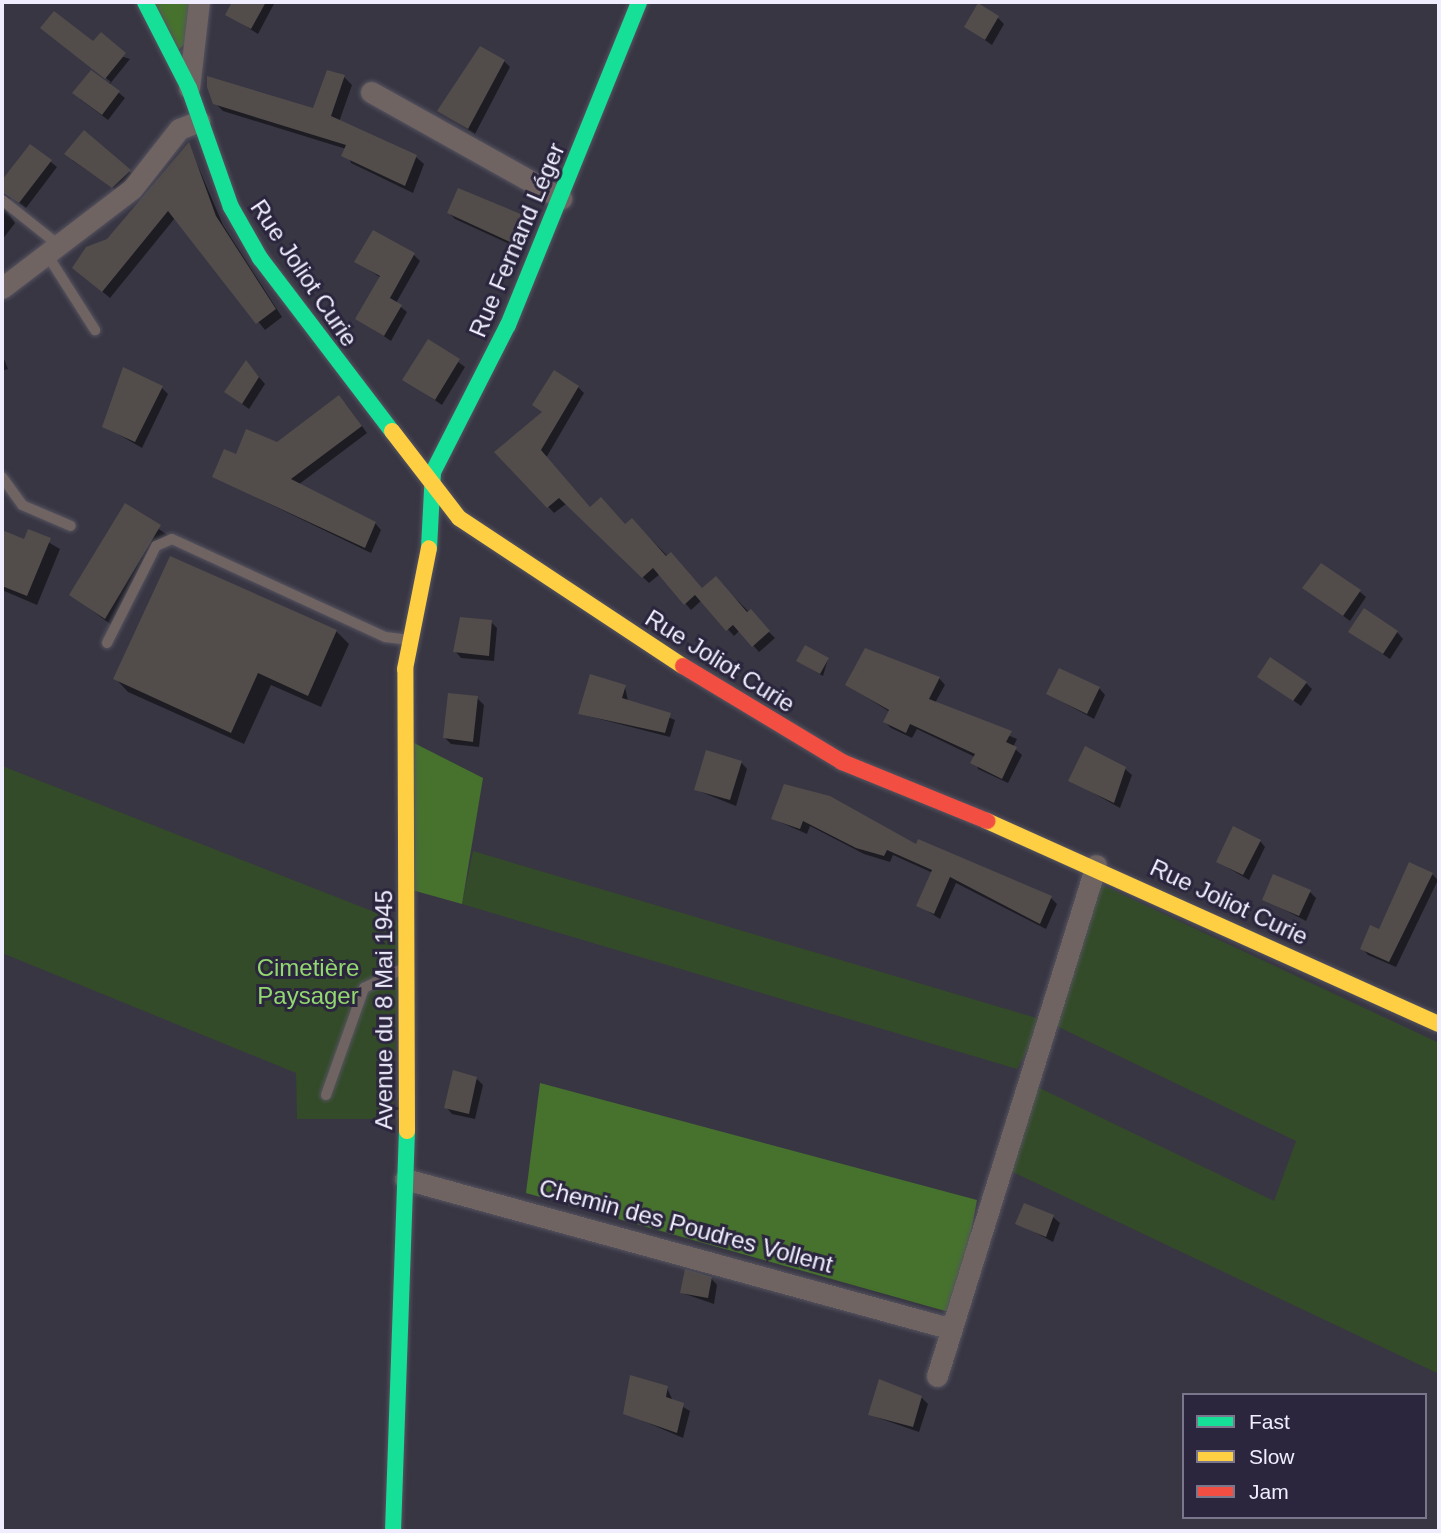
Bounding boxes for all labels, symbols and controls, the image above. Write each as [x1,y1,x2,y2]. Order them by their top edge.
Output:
street label: Rue Fernand Léger [463,139,571,341]
street label: Rue Joliot Curie [244,194,364,352]
street label: Rue Joliot Curie [640,604,800,718]
street label: Rue Joliot Curie [1146,853,1312,951]
street label: Avenue du 8 Mai 1945 [370,890,398,1130]
park label: Cimetière Paysager [257,954,359,1010]
street label: Chemin des Poudres Vollent [536,1173,836,1279]
legend [1182,1393,1427,1519]
text: Fast [1249,1410,1290,1433]
text: Slow [1249,1445,1295,1468]
text: Jam [1249,1480,1289,1503]

